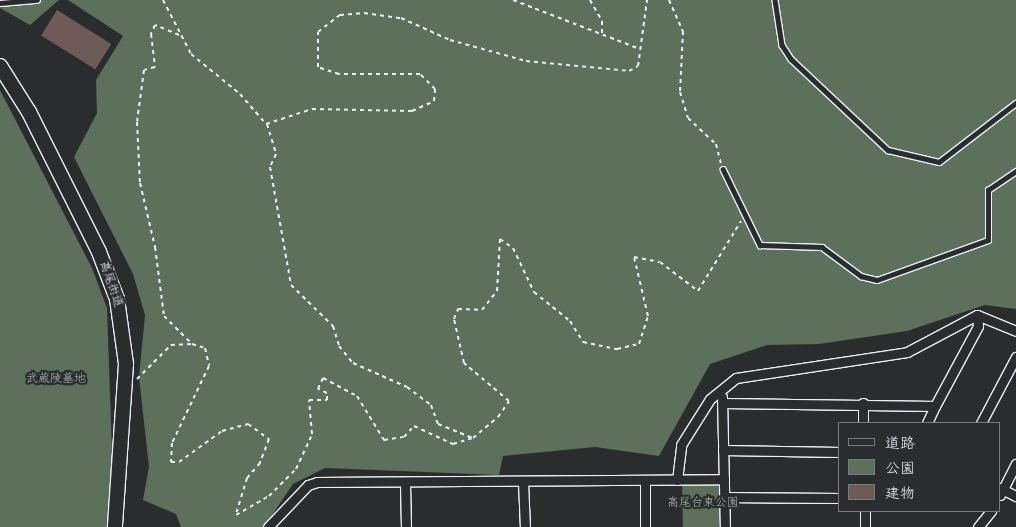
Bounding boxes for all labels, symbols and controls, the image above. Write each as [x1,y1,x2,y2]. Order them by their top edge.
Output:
street label: 高尾街道 [96,259,126,309]
park label: 武蔵陵墓地 [26,372,86,386]
legend [838,422,1001,512]
text: 道路 [885,434,915,453]
text: 公園 [885,459,915,478]
text: 建物 [885,484,915,503]
park label: 高尾台東公園 [667,496,739,510]

